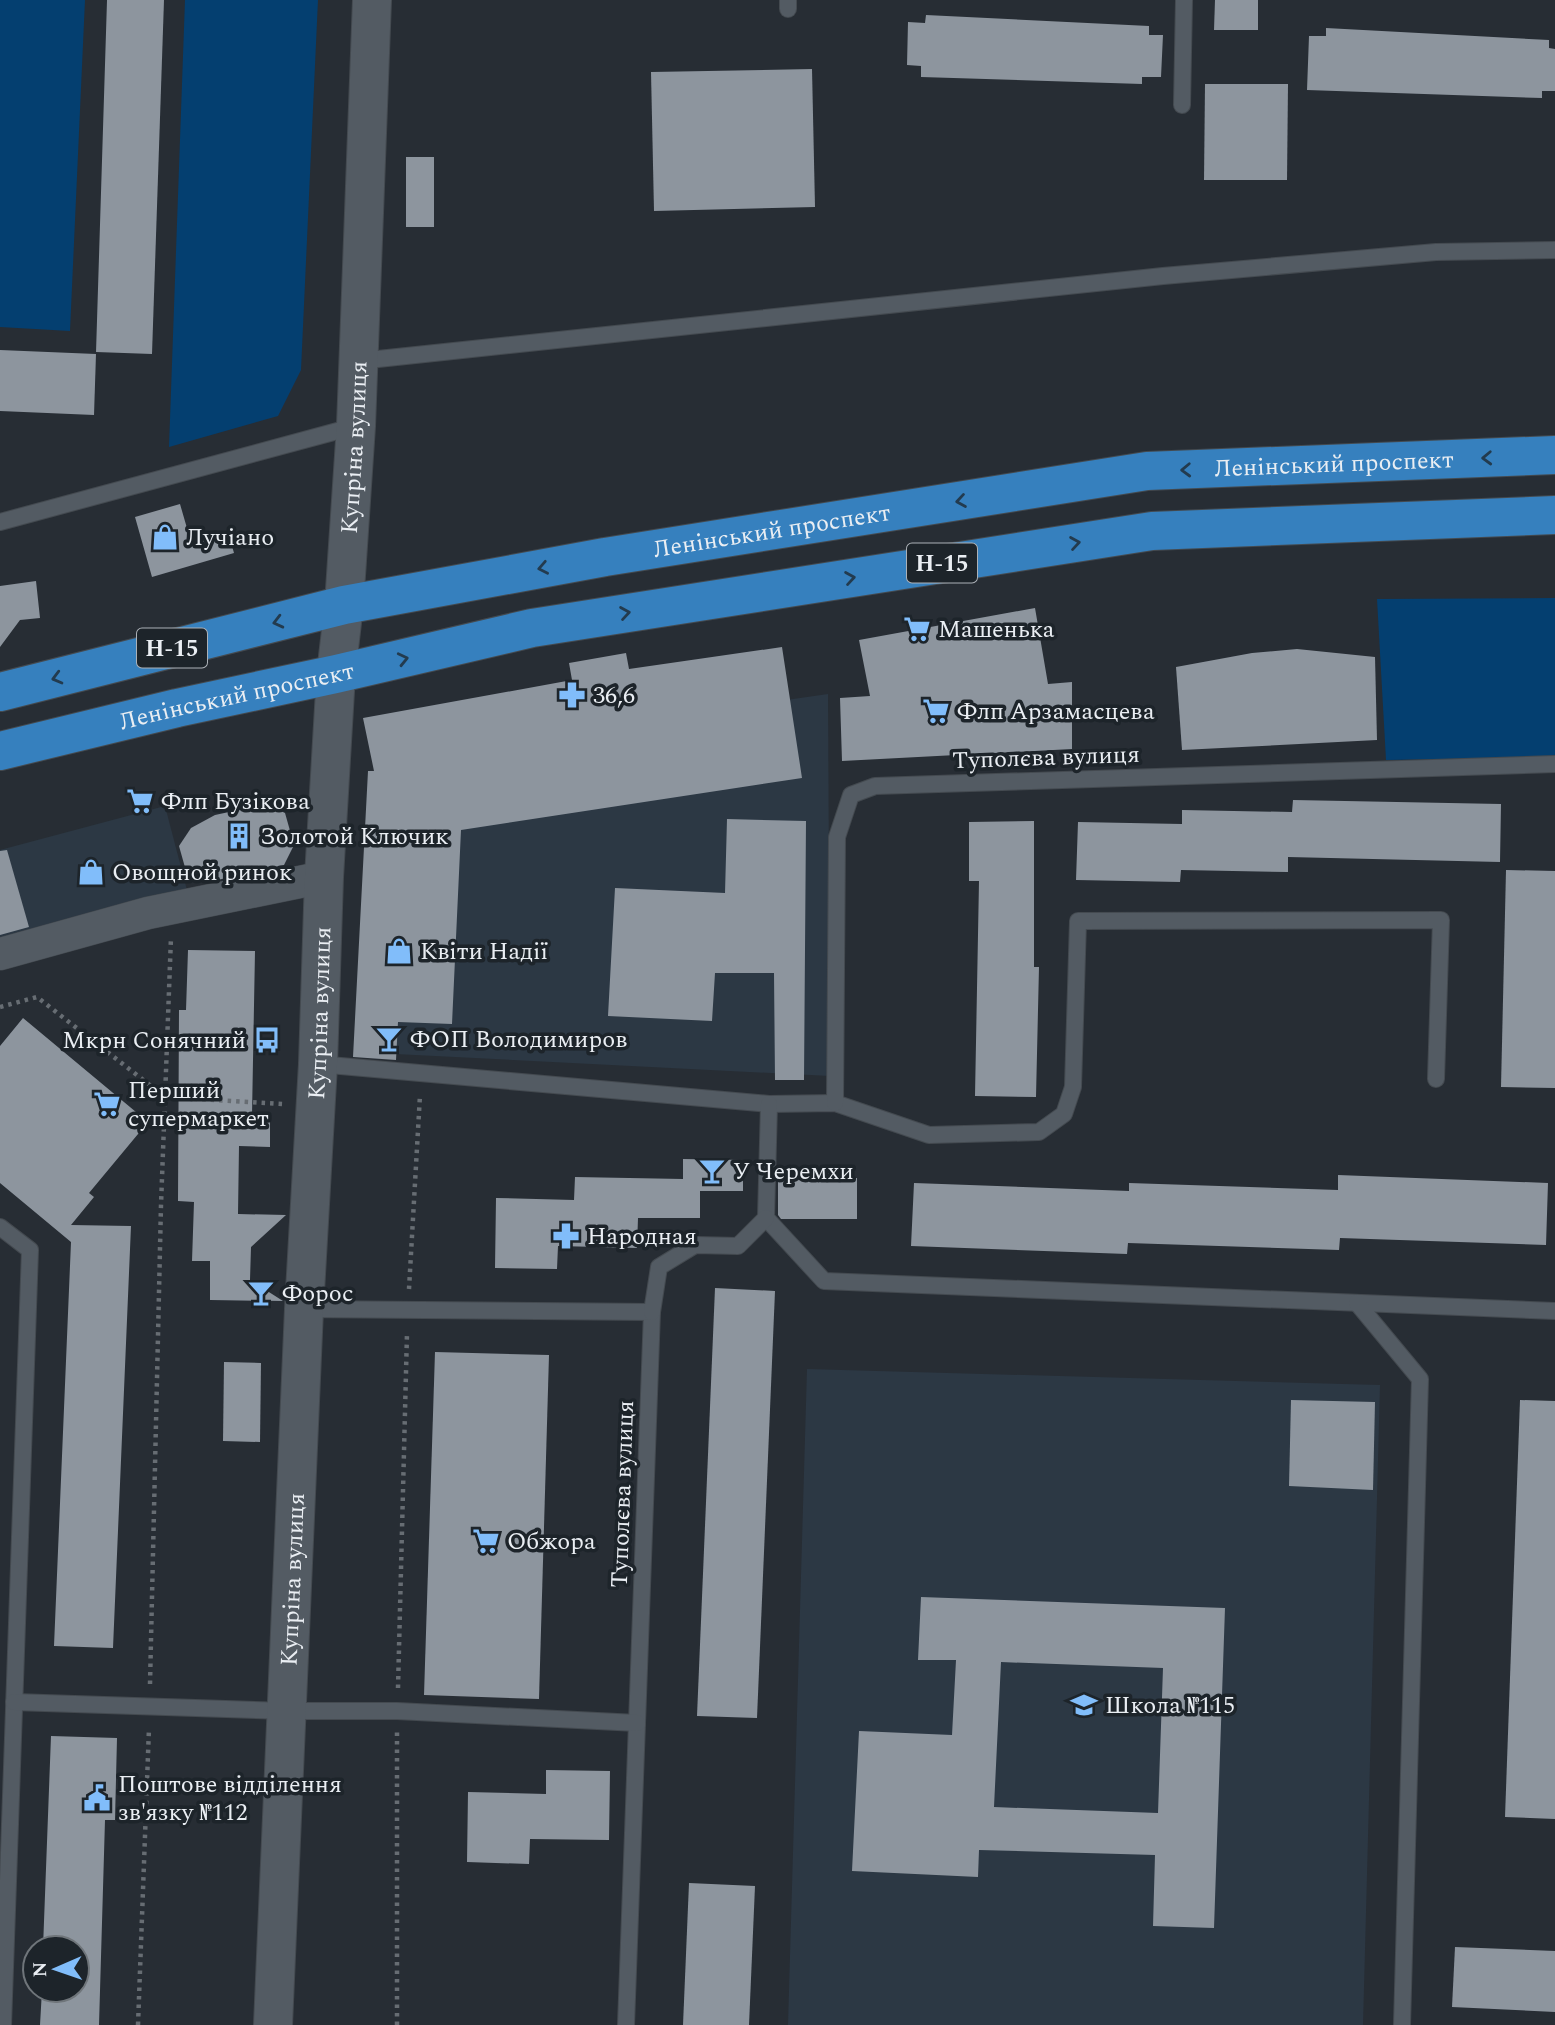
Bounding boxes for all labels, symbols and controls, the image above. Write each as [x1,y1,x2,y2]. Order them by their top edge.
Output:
street label: Купріна вулиця [332,360,377,535]
street label: Ленінський проспект [1213,442,1455,487]
one-way arrow [1481,450,1492,465]
one-way arrow [1180,462,1191,477]
one-way arrow [955,493,967,508]
street label: Ленінський проспект [651,495,893,568]
place label: Лучіано [186,520,274,556]
shop icon: Лучіано [150,522,180,552]
one-way arrow [1069,535,1081,550]
road number: Н-15 [907,544,977,582]
one-way arrow [537,560,549,575]
one-way arrow [844,571,856,586]
one-way arrow [619,606,631,621]
place label: Машенька [938,612,1055,648]
one-way arrow [272,614,284,628]
supermarket icon: Машенька [902,614,932,644]
road number: Н-15 [137,628,207,668]
one-way arrow [397,652,409,667]
street label: Ленінський проспект [116,653,358,740]
one-way arrow [51,669,63,684]
place label: 36,6 [593,678,635,714]
pharmacy icon: 36,6 [557,680,587,710]
place label: Флп Арзамасцева [957,694,1155,730]
supermarket icon: Флп Арзамасцева [921,696,951,726]
street label: Туполєва вулиця [952,737,1140,779]
place label: Флп Бузікова [161,784,310,820]
supermarket icon: Флп Бузікова [125,786,155,816]
place label: Золотой Ключик [260,819,449,855]
building icon: Золотой Ключик [224,821,254,851]
place label: Овощной ринок [112,855,292,891]
shop icon: Овощной ринок [76,857,106,887]
street label: Купріна вулиця [299,926,341,1101]
place label: Квіти Надії [420,934,549,970]
shop icon: Квіти Надії [384,936,414,966]
place label: ФОП Володимиров [410,1022,627,1058]
place label: Мкрн Сонячний [62,1023,246,1059]
bar icon: ФОП Володимиров [374,1024,404,1054]
bus stop icon: Мкрн Сонячний [252,1025,282,1055]
place label: Перший супермаркет [128,1073,269,1137]
supermarket icon: Перший супермаркет [92,1089,122,1119]
place label: У Черемхи [733,1154,854,1190]
bar icon: У Черемхи [697,1156,727,1186]
place label: Народная [587,1219,697,1255]
pharmacy icon: Народная [551,1221,581,1251]
place label: Форос [282,1276,353,1312]
bar icon: Форос [246,1278,276,1308]
street label: Туполєва вулиця [602,1400,644,1588]
street label: Купріна вулиця [272,1492,315,1667]
place label: Обжора [507,1524,596,1560]
supermarket icon: Обжора [471,1526,501,1556]
place label: Школа №115 [1105,1688,1235,1724]
school or university icon: Школа №115 [1069,1690,1099,1720]
place label: Поштове відділення зв'язку №112 [118,1767,342,1831]
public building icon: Поштове відділення зв'язку №112 [82,1783,112,1813]
north arrow [21,1934,91,2004]
text: N [26,1961,55,1978]

